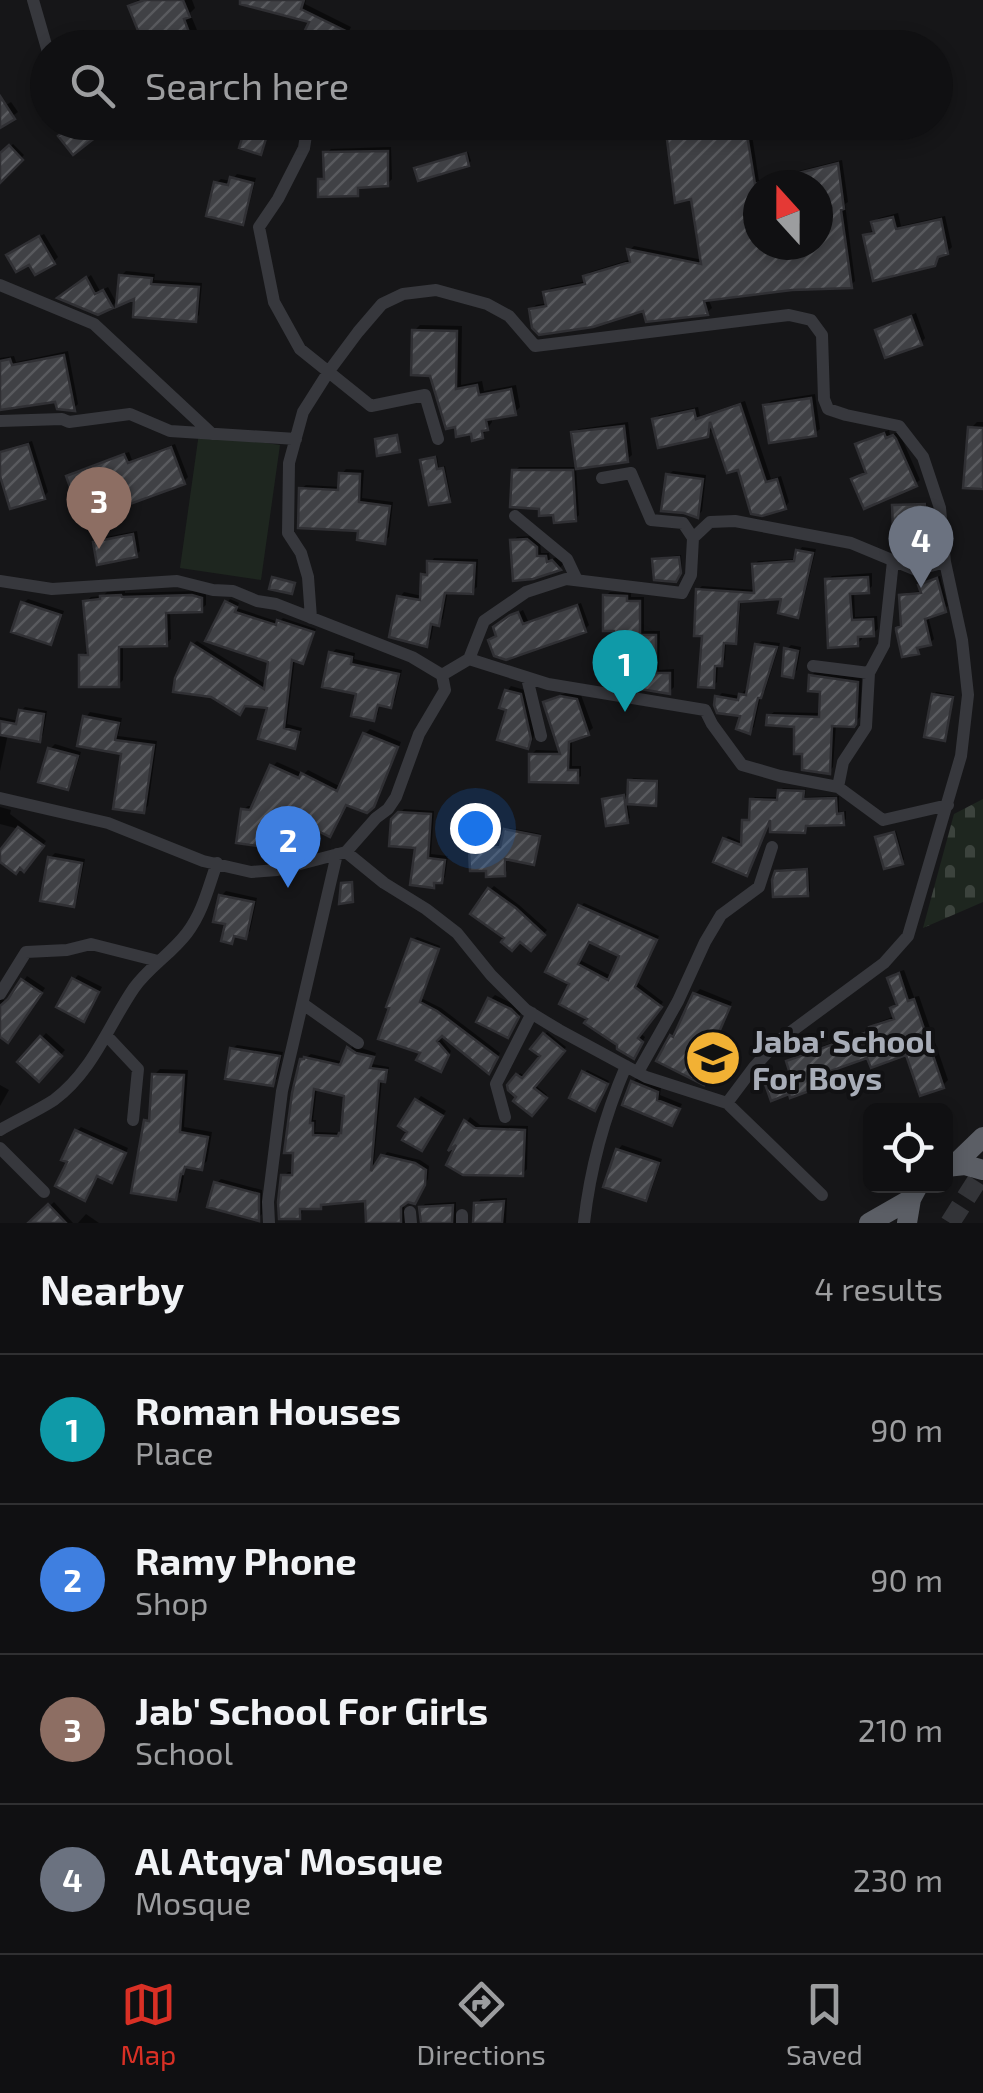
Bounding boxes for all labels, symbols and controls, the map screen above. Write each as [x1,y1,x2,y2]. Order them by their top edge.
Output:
search box [30,30,953,140]
icon: search [65,58,120,113]
text: Search here [145,62,349,108]
north arrow [743,170,833,260]
pin: 3 [66,466,132,549]
pin: 4 [888,506,954,588]
pin: 1 [592,630,658,712]
your location [450,803,501,854]
pin: 2 [256,806,320,888]
place label: Jaba' School For Boys [752,1021,935,1097]
school or university icon: Jaba' School For Boys [683,1028,743,1088]
map controls [863,1103,953,1193]
button: locate [863,1103,953,1193]
text: Nearby [40,1263,184,1313]
text: 4 results [814,1269,943,1307]
text: Roman Houses [135,1387,401,1433]
text: 1 [66,1410,79,1448]
text: 90 m [870,1410,943,1448]
text: Place [135,1433,214,1471]
text: Ramy Phone [135,1537,357,1583]
text: 2 [63,1560,82,1598]
text: 90 m [870,1560,943,1598]
text: Shop [135,1583,208,1621]
text: Jab' School For Girls [135,1687,488,1733]
text: 3 [63,1710,82,1748]
text: 210 m [858,1710,943,1748]
text: School [135,1733,233,1771]
text: Al Atqya' Mosque [135,1837,443,1883]
text: 4 [62,1860,83,1898]
text: 230 m [853,1860,943,1898]
text: Mosque [135,1883,251,1921]
tab: Map [120,1977,176,2071]
tab: Directions [417,1977,546,2071]
tab: Saved [786,1977,863,2071]

